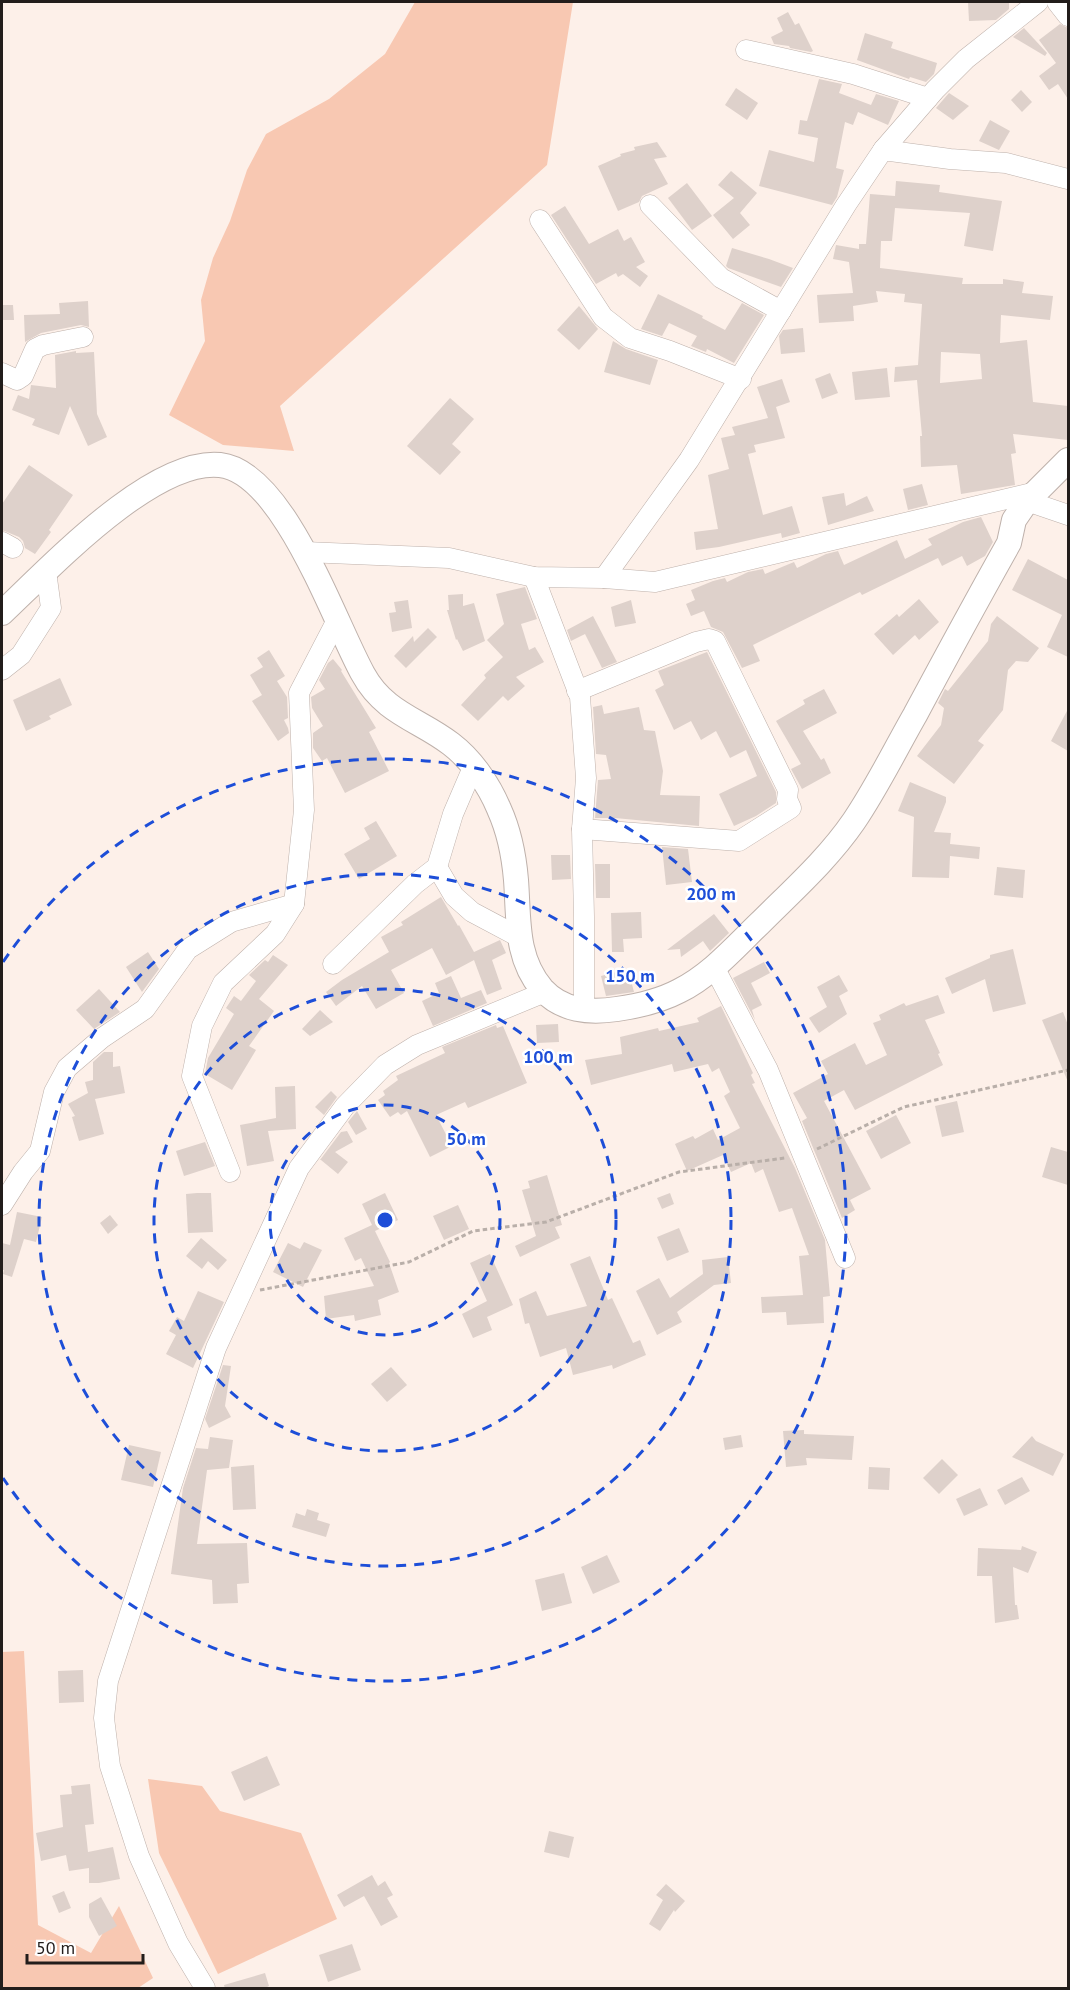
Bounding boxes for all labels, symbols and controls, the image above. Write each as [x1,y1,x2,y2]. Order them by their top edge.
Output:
text: 200 m [686,882,736,905]
text: 150 m [605,964,655,987]
text: 100 m [523,1045,573,1068]
text: 50 m [446,1127,486,1150]
centre of rings [375,1210,395,1230]
scale bar [27,1927,142,1965]
text: 50 m [36,1936,75,1959]

